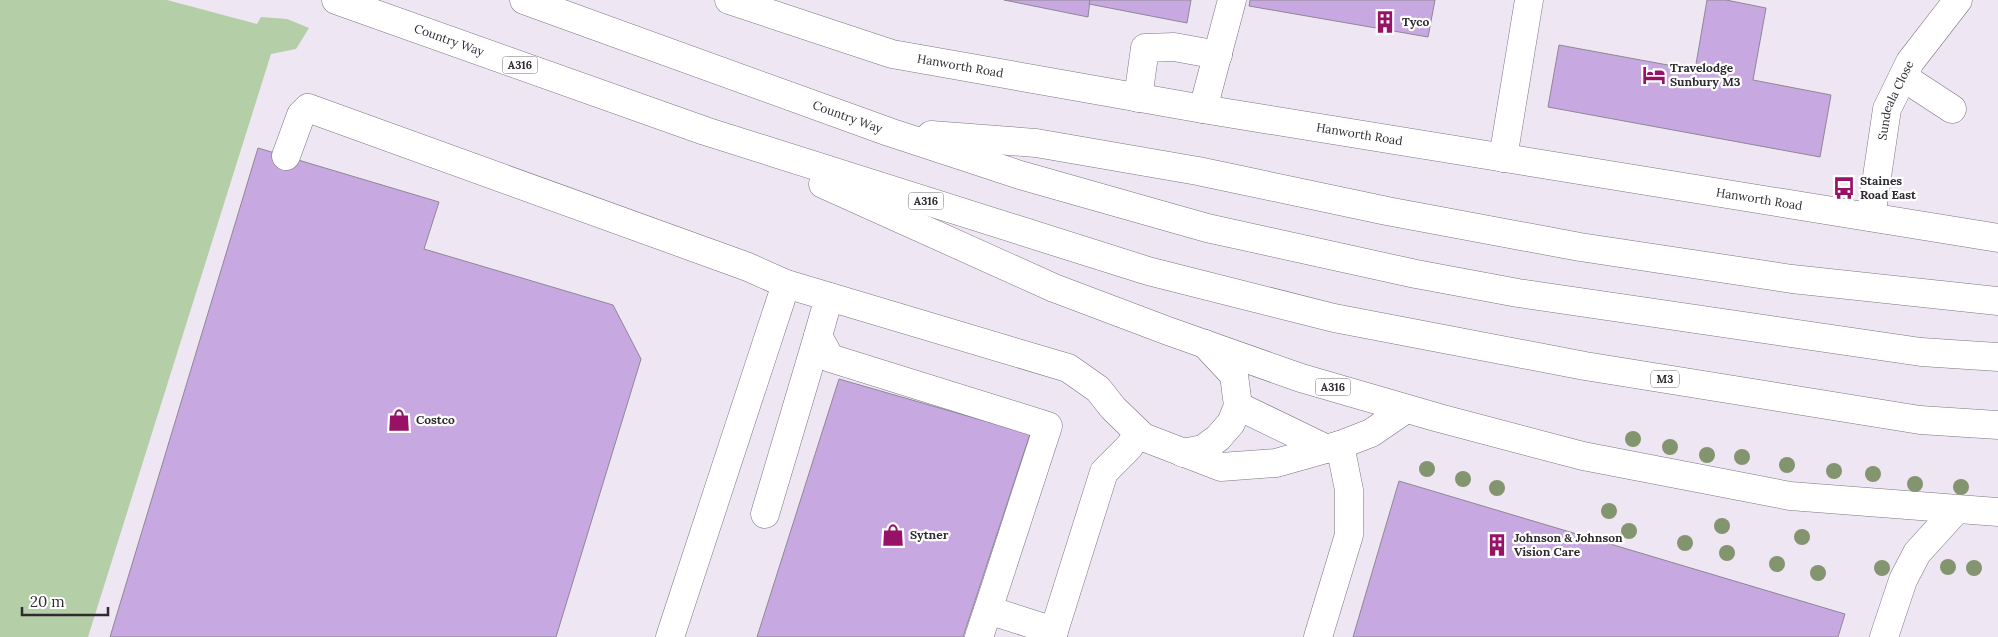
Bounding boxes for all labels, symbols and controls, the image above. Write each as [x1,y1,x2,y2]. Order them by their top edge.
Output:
building icon: Tyco [1372,9,1398,35]
place label: Tyco [1402,14,1430,29]
street label: Country Way [412,20,487,59]
street label: Hanworth Road [916,51,1005,81]
road number: A316 [502,56,538,74]
street label: Sundeala Close [1874,57,1917,141]
place label: Travelodge Sunbury M3 [1670,60,1741,89]
hotel icon: Travelodge Sunbury M3 [1641,62,1667,88]
street label: Country Way [811,97,885,136]
street label: Hanworth Road [1315,119,1404,148]
place label: Staines Road East [1860,173,1917,202]
bus stop icon: Staines Road East [1831,175,1857,201]
street label: Hanworth Road [1715,184,1804,213]
road number: A316 [908,192,944,210]
road number: M3 [1651,370,1679,388]
road number: A316 [1316,378,1350,396]
shop icon: Costco [386,407,412,433]
place label: Costco [416,412,455,427]
shop icon: Sytner [880,522,906,548]
place label: Sytner [910,527,949,542]
place label: Johnson & Johnson Vision Care [1514,530,1623,559]
building icon: Johnson & Johnson Vision Care [1484,532,1510,558]
scale bar [22,584,109,616]
text: 20 m [30,592,65,611]

